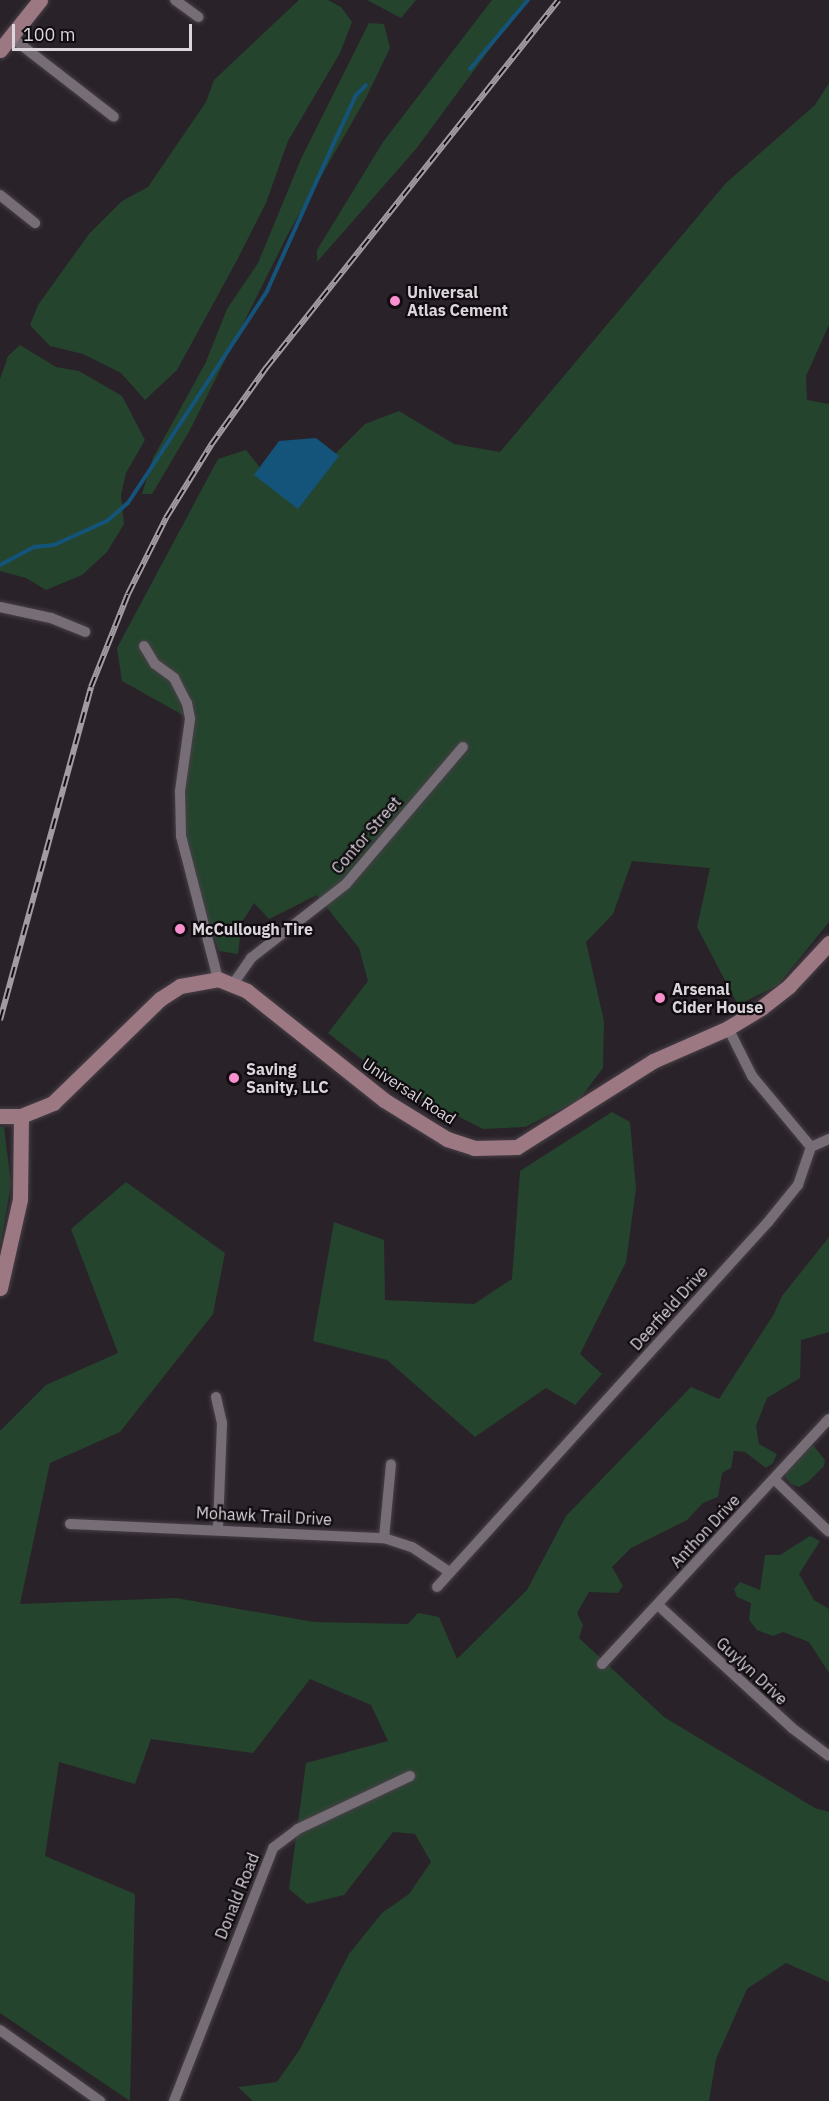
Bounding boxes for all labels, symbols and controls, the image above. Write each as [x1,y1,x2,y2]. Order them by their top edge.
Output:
scale bar [15,12,195,50]
text: 100 m [23,23,75,46]
place label: Universal Atlas Cement [407,282,508,320]
marker: Universal Atlas Cement [388,294,402,308]
street label: Contor Street [327,792,405,878]
place label: McCullough Tire [192,919,313,939]
marker: McCullough Tire [173,922,187,936]
place label: Arsenal Cider House [672,979,763,1017]
marker: Arsenal Cider House [653,991,667,1005]
street label: Universal Road [359,1054,459,1128]
place label: Saving Sanity, LLC [246,1059,329,1097]
marker: Saving Sanity, LLC [227,1071,241,1085]
street label: Deerfield Drive [626,1262,712,1354]
street label: Anthon Drive [666,1490,744,1572]
street label: Mohawk Trail Drive [196,1503,332,1529]
street label: Guylyn Drive [712,1633,792,1709]
street label: Donald Road [211,1850,263,1942]

